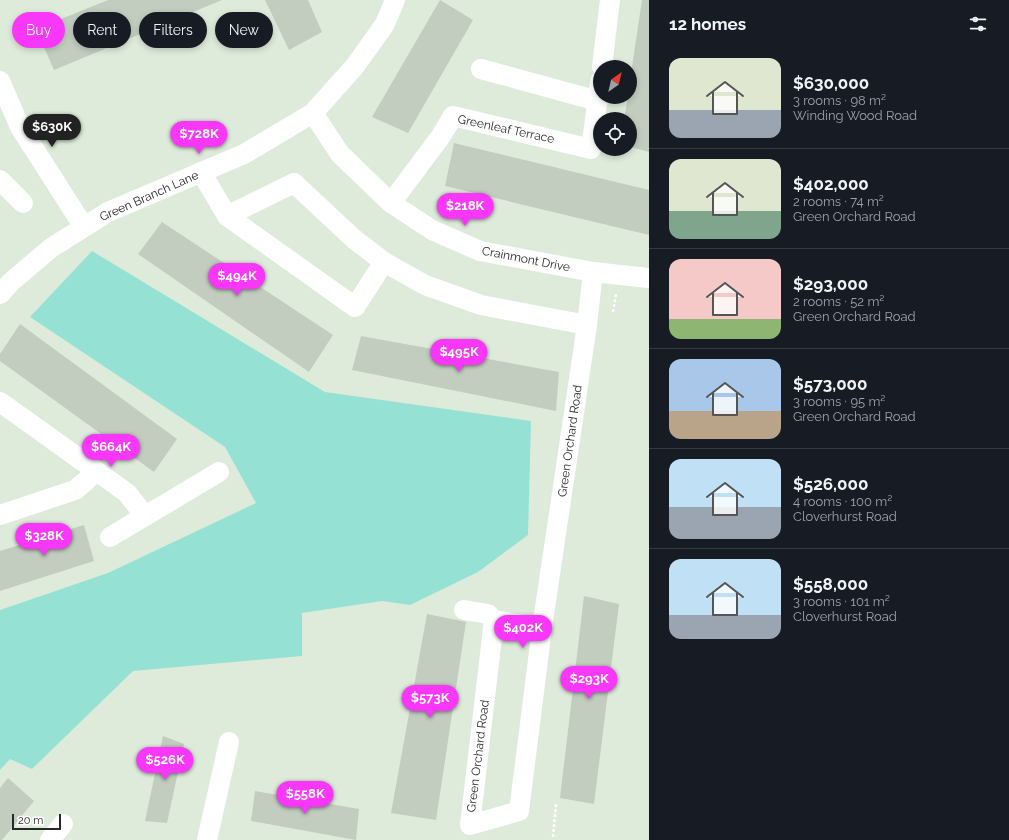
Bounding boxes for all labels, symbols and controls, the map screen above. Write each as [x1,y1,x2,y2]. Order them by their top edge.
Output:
chip: Buy [12,12,65,48]
chip: Rent [73,12,131,48]
chip: Filters [139,12,207,48]
chip: New [215,12,273,48]
icon: filters [967,13,989,35]
text: 12 homes [669,14,746,34]
north arrow [593,60,637,104]
map controls [593,60,637,156]
text: $630,000 [793,73,869,93]
icon: home [701,74,749,122]
text: 3 rooms · 98 m² [793,93,886,108]
text: Winding Wood Road [793,108,917,123]
street label: Greenleaf Terrace [456,112,556,146]
button: locate [593,112,637,156]
pin: $630K [24,114,80,148]
text: $630K [32,119,72,134]
pin: $728K [171,121,227,155]
text: $728K [179,126,219,141]
street label: Green Branch Lane [97,168,201,224]
text: $402,000 [793,174,869,194]
icon: home [701,175,749,223]
pin: $218K [437,193,493,227]
text: 2 rooms · 74 m² [793,194,884,209]
text: $218K [446,198,484,213]
text: Green Orchard Road [793,209,916,224]
street label: Crainmont Drive [481,244,571,274]
pin: $494K [209,263,265,297]
text: $494K [217,268,257,283]
text: $293,000 [793,274,868,294]
icon: home [701,275,749,323]
text: 2 rooms · 52 m² [793,294,884,309]
text: Green Orchard Road [793,309,916,324]
pin: $495K [431,339,487,373]
text: $495K [439,344,479,359]
text: $573,000 [793,374,867,394]
icon: home [701,375,749,423]
street label: Green Orchard Road [555,384,585,498]
text: 3 rooms · 95 m² [793,394,885,409]
text: Green Orchard Road [793,409,916,424]
pin: $664K [83,434,139,468]
text: $664K [91,439,131,454]
text: $526,000 [793,474,868,494]
icon: home [701,475,749,523]
text: 4 rooms · 100 m² [793,494,892,509]
text: Cloverhurst Road [793,509,897,524]
pin: $328K [16,523,72,557]
text: $328K [24,528,64,543]
text: $558,000 [793,574,868,594]
icon: home [701,575,749,623]
text: 3 rooms · 101 m² [793,594,890,609]
text: Cloverhurst Road [793,609,897,624]
pin: $402K [495,615,551,649]
text: $402K [503,620,543,635]
pin: $293K [561,666,617,700]
text: $293K [569,671,609,686]
pin: $573K [402,685,458,719]
text: $573K [411,690,449,705]
street label: Green Orchard Road [464,699,492,813]
pin: $526K [137,747,193,781]
text: $526K [145,752,185,767]
pin: $558K [277,781,333,815]
text: $558K [285,786,325,801]
scale bar [12,812,61,831]
text: 20 m [18,814,43,827]

